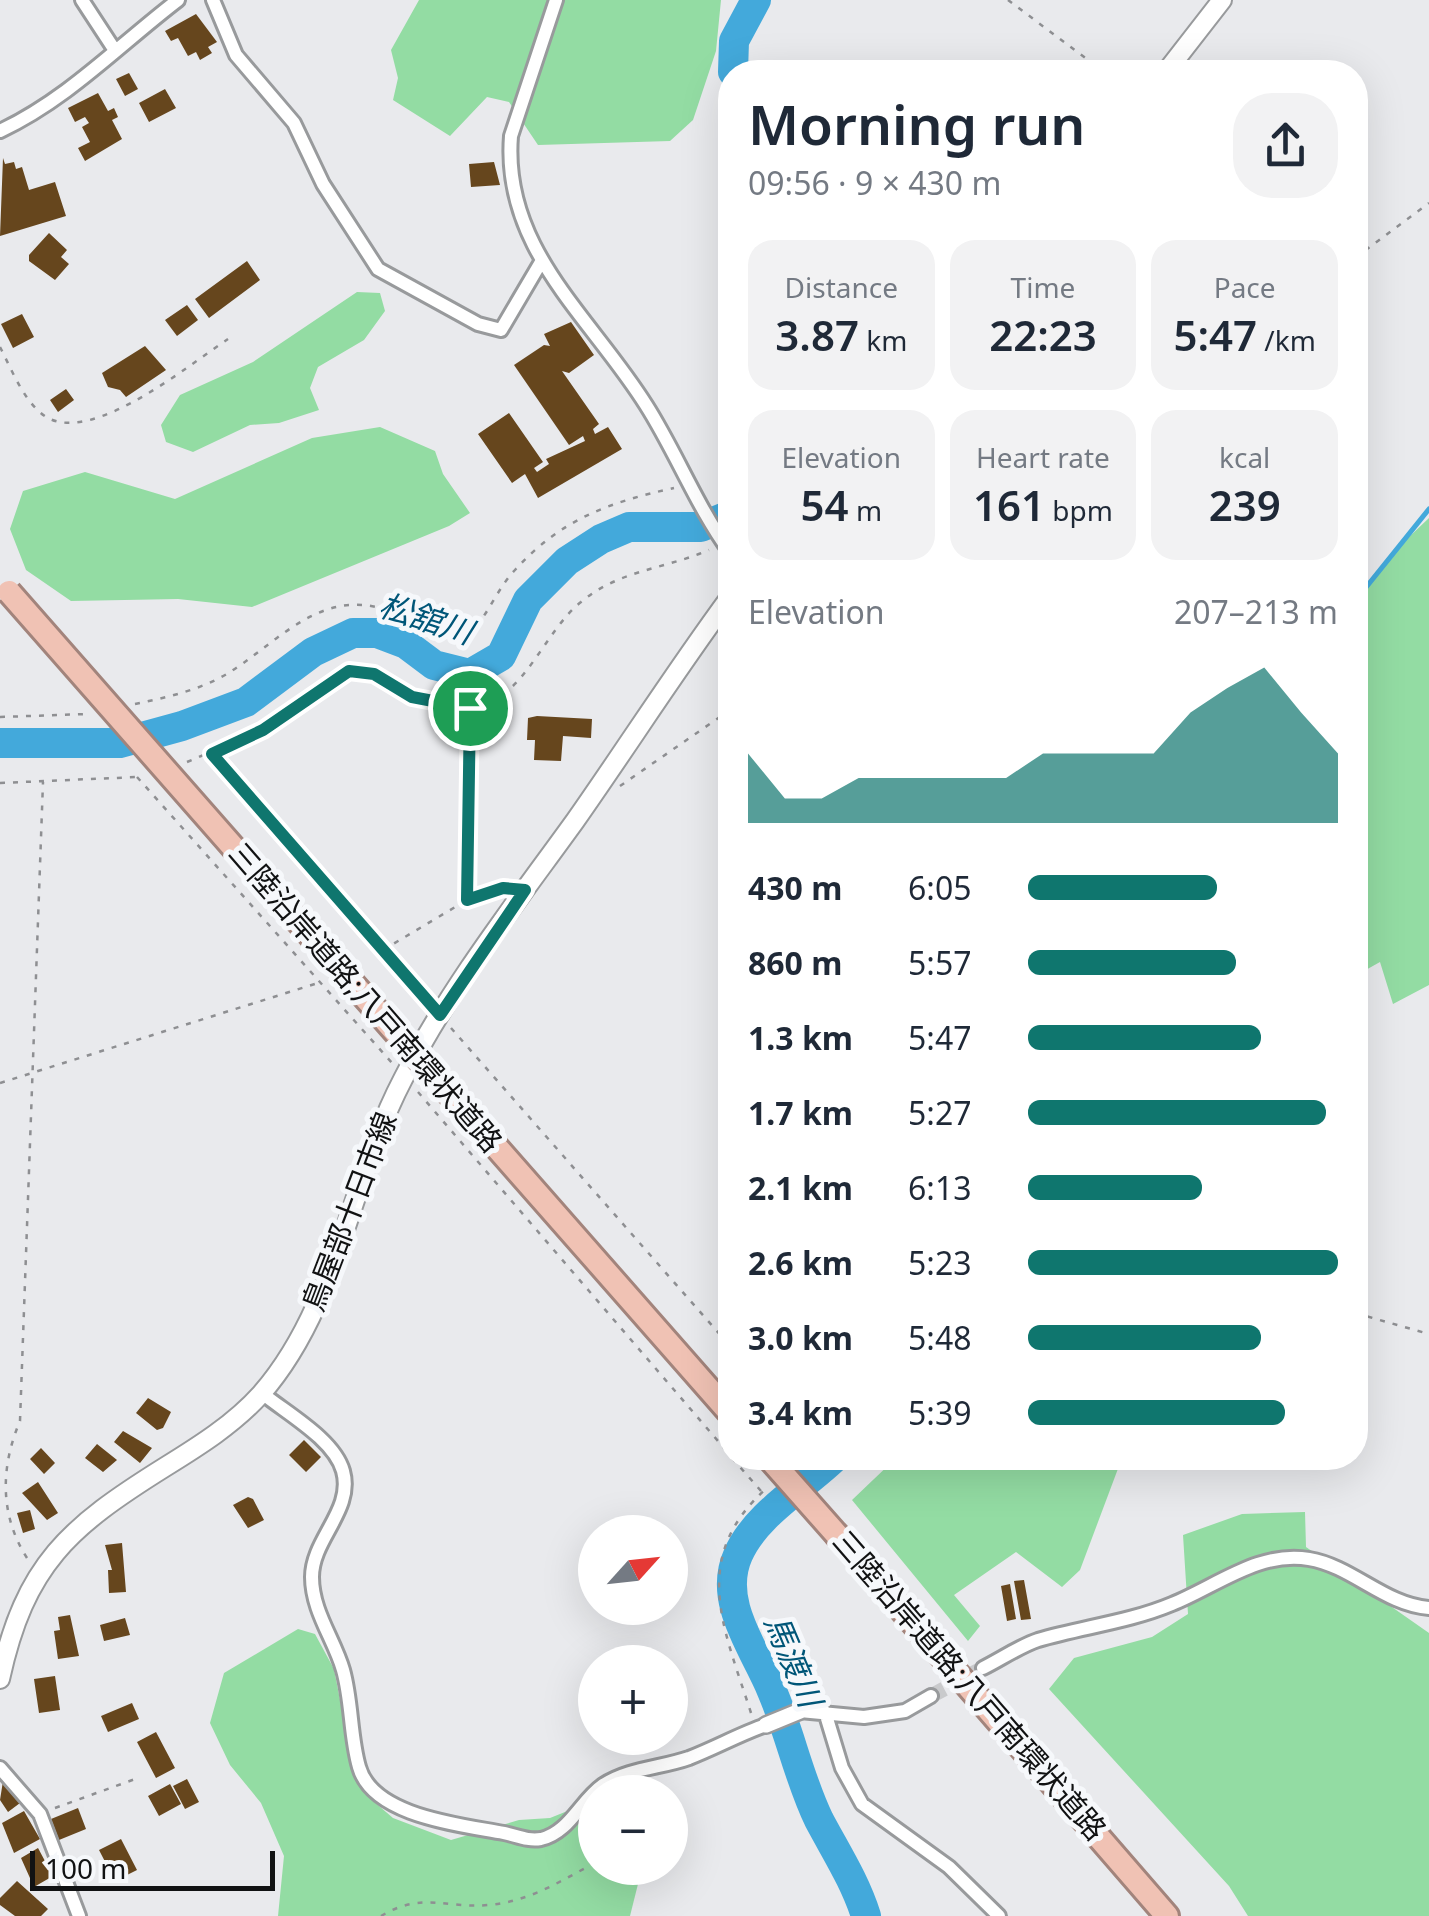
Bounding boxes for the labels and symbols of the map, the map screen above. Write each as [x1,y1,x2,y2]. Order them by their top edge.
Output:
water label: 松舘川 [374,582,482,654]
pin [428,666,513,751]
street label: 三陸沿岸道路;八戸南環状道路 [220,833,512,1161]
street label: 鳥屋部十日市線 [292,1106,405,1317]
north arrow [578,1515,688,1625]
street label: 三陸沿岸道路;八戸南環状道路 [824,1521,1116,1849]
water label: 馬渡川 [756,1608,834,1716]
scale bar [30,1846,275,1890]

